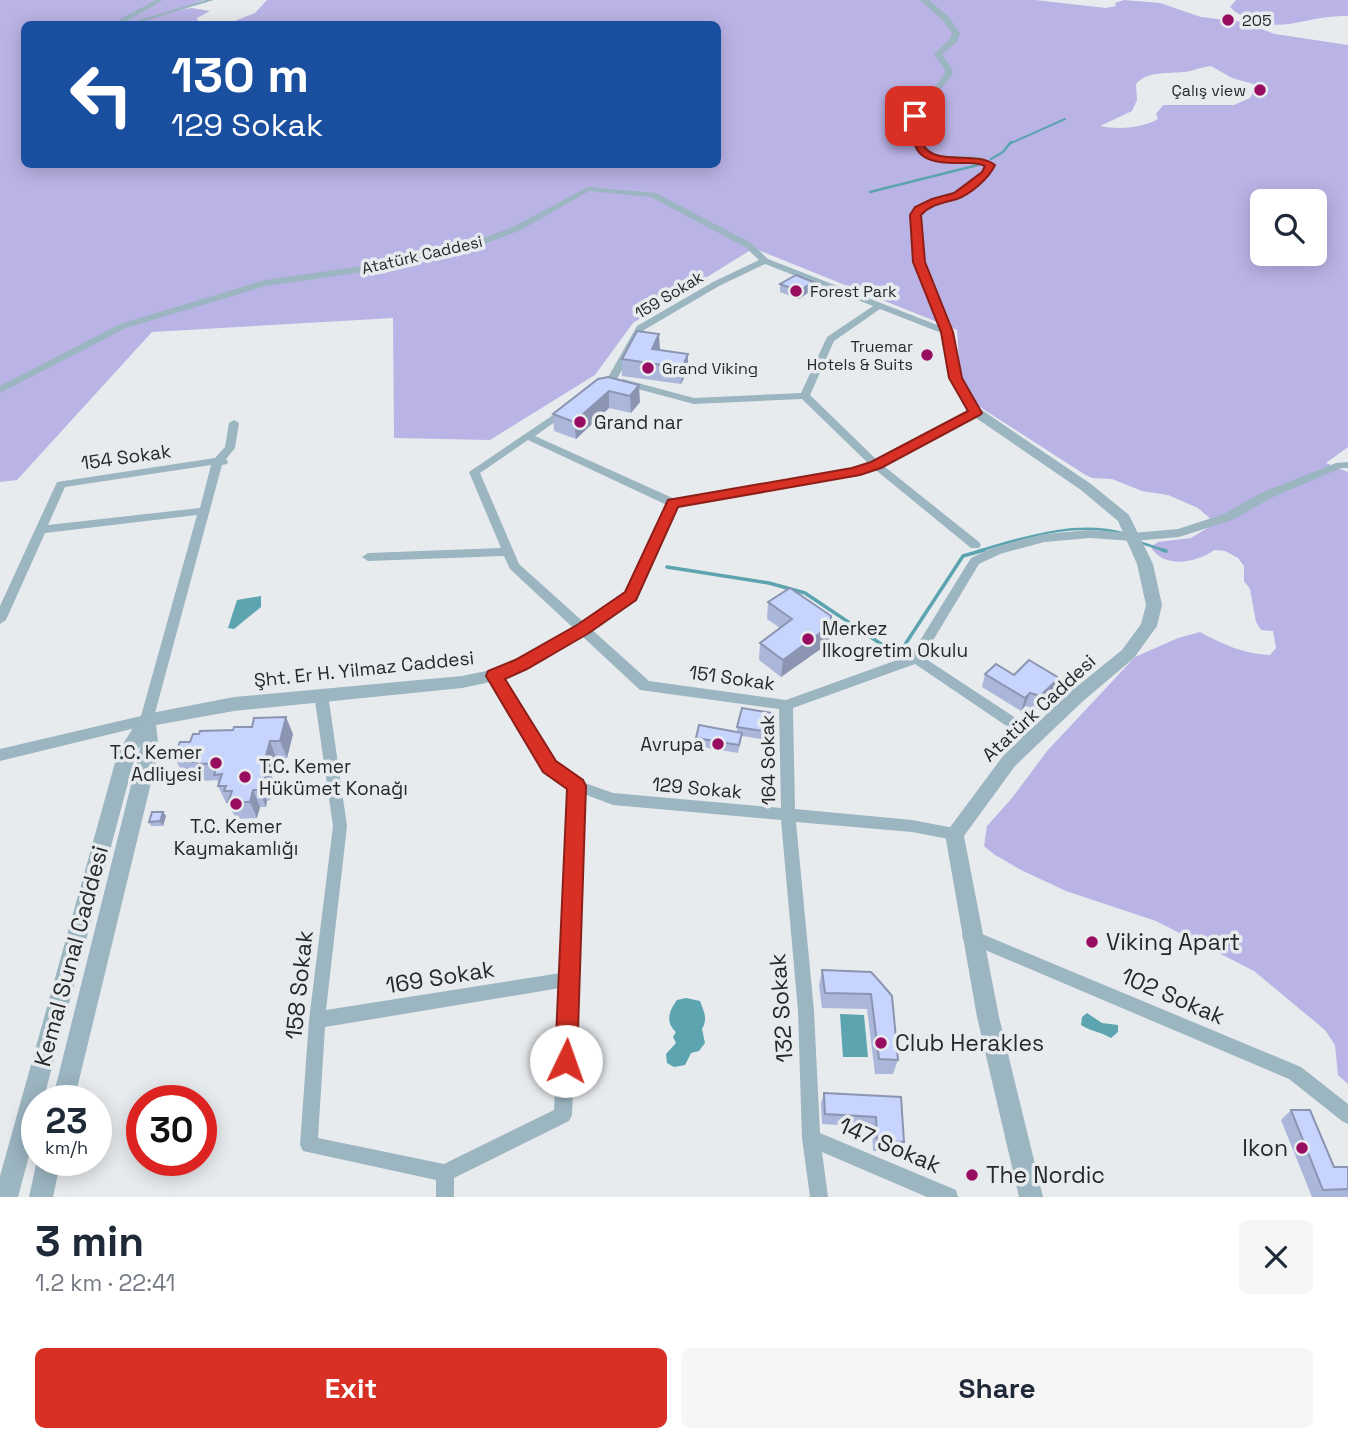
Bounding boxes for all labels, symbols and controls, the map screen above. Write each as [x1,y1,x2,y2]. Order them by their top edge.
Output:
place label: 205 [1242,10,1272,31]
marker: 205 [1220,12,1236,28]
text: 130 m [171,44,309,106]
icon: left [56,49,147,140]
place label: Çalış view [1171,80,1246,101]
marker: Çalış view [1252,82,1268,98]
pin [885,86,945,146]
icon: arrive [896,97,934,135]
text: 129 Sokak [171,105,323,145]
map controls [1250,189,1327,266]
button: search [1250,189,1327,266]
street label: Atatürk Caddesi [360,231,484,279]
street label: 159 Sokak [631,266,707,324]
place label: Forest Park [810,281,897,302]
marker: Forest Park [788,283,804,299]
place label: Truemar Hotels & Suits [807,336,913,375]
marker: Truemar Hotels & Suits [919,347,935,363]
place label: Grand Viking [662,358,758,379]
marker: Grand Viking [640,360,656,376]
place label: Grand nar [594,410,683,435]
marker: Grand nar [572,414,588,430]
street label: 154 Sokak [79,438,173,476]
place label: Merkez Ilkogretim Okulu [822,616,968,663]
marker: Merkez Ilkogretim Okulu [800,631,816,647]
street label: Şht. Er H. Yilmaz Caddesi [253,645,475,693]
street label: Atatürk Caddesi [977,649,1101,767]
street label: 151 Sokak [687,660,777,696]
street label: 164 Sokak [755,714,781,806]
place label: Avrupa [640,732,704,757]
marker: Avrupa [710,736,726,752]
place label: T.C. Kemer Adliyesi [110,740,202,787]
place label: T.C. Kemer Hükümet Konağı [259,754,408,801]
marker: T.C. Kemer Adliyesi [208,755,224,771]
marker: T.C. Kemer Hükümet Konağı [237,769,253,785]
street label: 129 Sokak [651,772,743,804]
marker: T.C. Kemer Kaymakamlığı [228,796,244,812]
place label: T.C. Kemer Kaymakamlığı [174,814,298,861]
street label: Kemal Sunal Caddesi [27,842,115,1070]
place label: Viking Apart [1106,927,1240,957]
street label: 158 Sokak [278,929,320,1041]
marker: Viking Apart [1084,934,1100,950]
street label: 132 Sokak [762,952,800,1064]
street label: 169 Sokak [383,954,497,1000]
street label: 102 Sokak [1116,961,1230,1031]
position arrow [529,1024,603,1098]
place label: Club Herakles [895,1028,1044,1058]
marker: Club Herakles [873,1035,889,1051]
speed limit sign: 30 [126,1085,217,1176]
text: 23 [45,1099,88,1143]
street label: 147 Sokak [834,1110,946,1180]
place label: Ikon [1242,1133,1288,1163]
text: km/h [45,1136,88,1159]
marker: Ikon [1294,1140,1310,1156]
place label: The Nordic [986,1160,1105,1190]
marker: The Nordic [964,1167,980,1183]
text: 3 min [35,1215,144,1268]
button: close [1239,1220,1313,1294]
text: 1.2 km · 22:41 [35,1268,175,1298]
button: Exit [35,1348,667,1428]
button: Share [681,1348,1313,1428]

